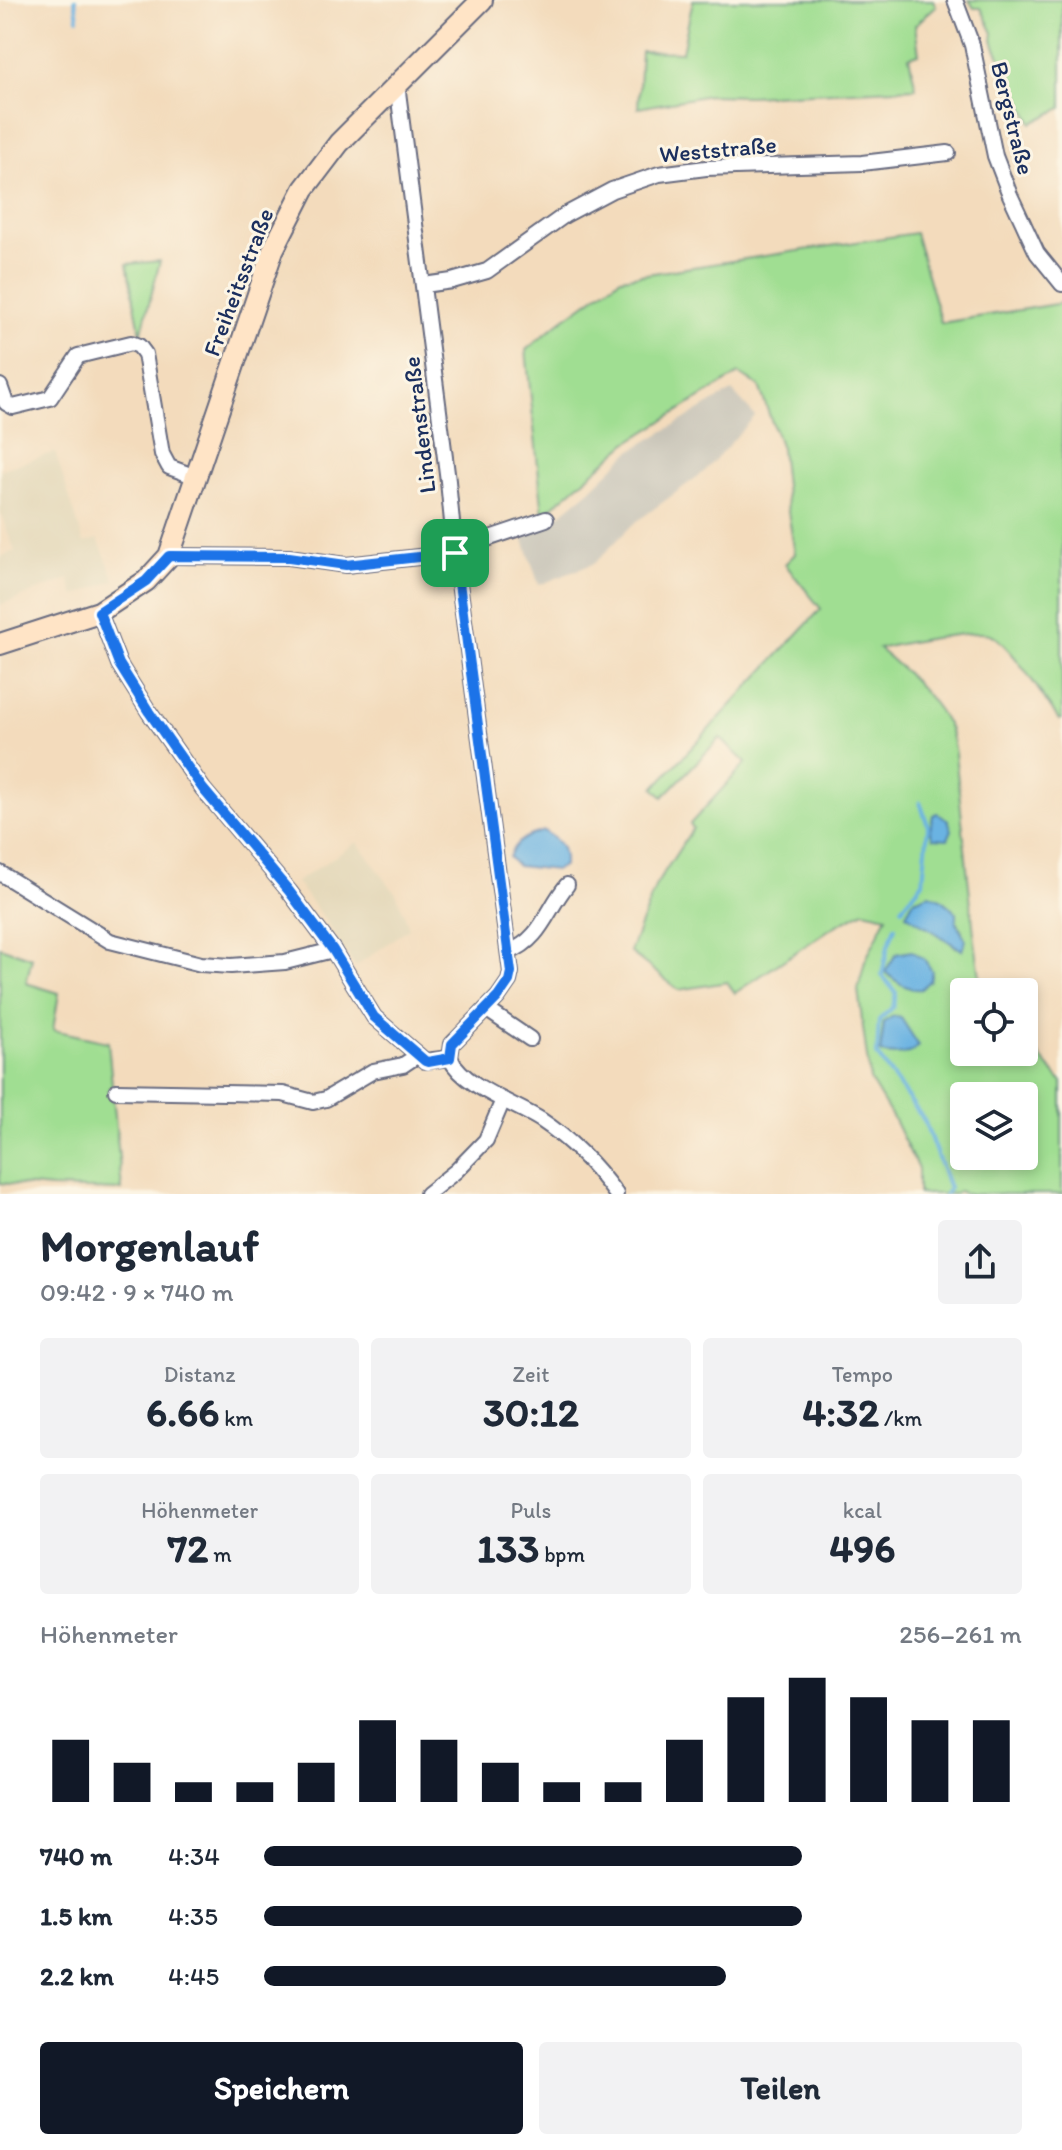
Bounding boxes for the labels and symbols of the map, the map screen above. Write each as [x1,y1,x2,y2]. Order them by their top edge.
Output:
street label: Bergstraße [985,58,1041,178]
street label: Weststraße [658,129,778,169]
street label: Freiheitsstraße [196,204,280,360]
street label: Lindenstraße [396,355,442,495]
pin [421,519,489,587]

